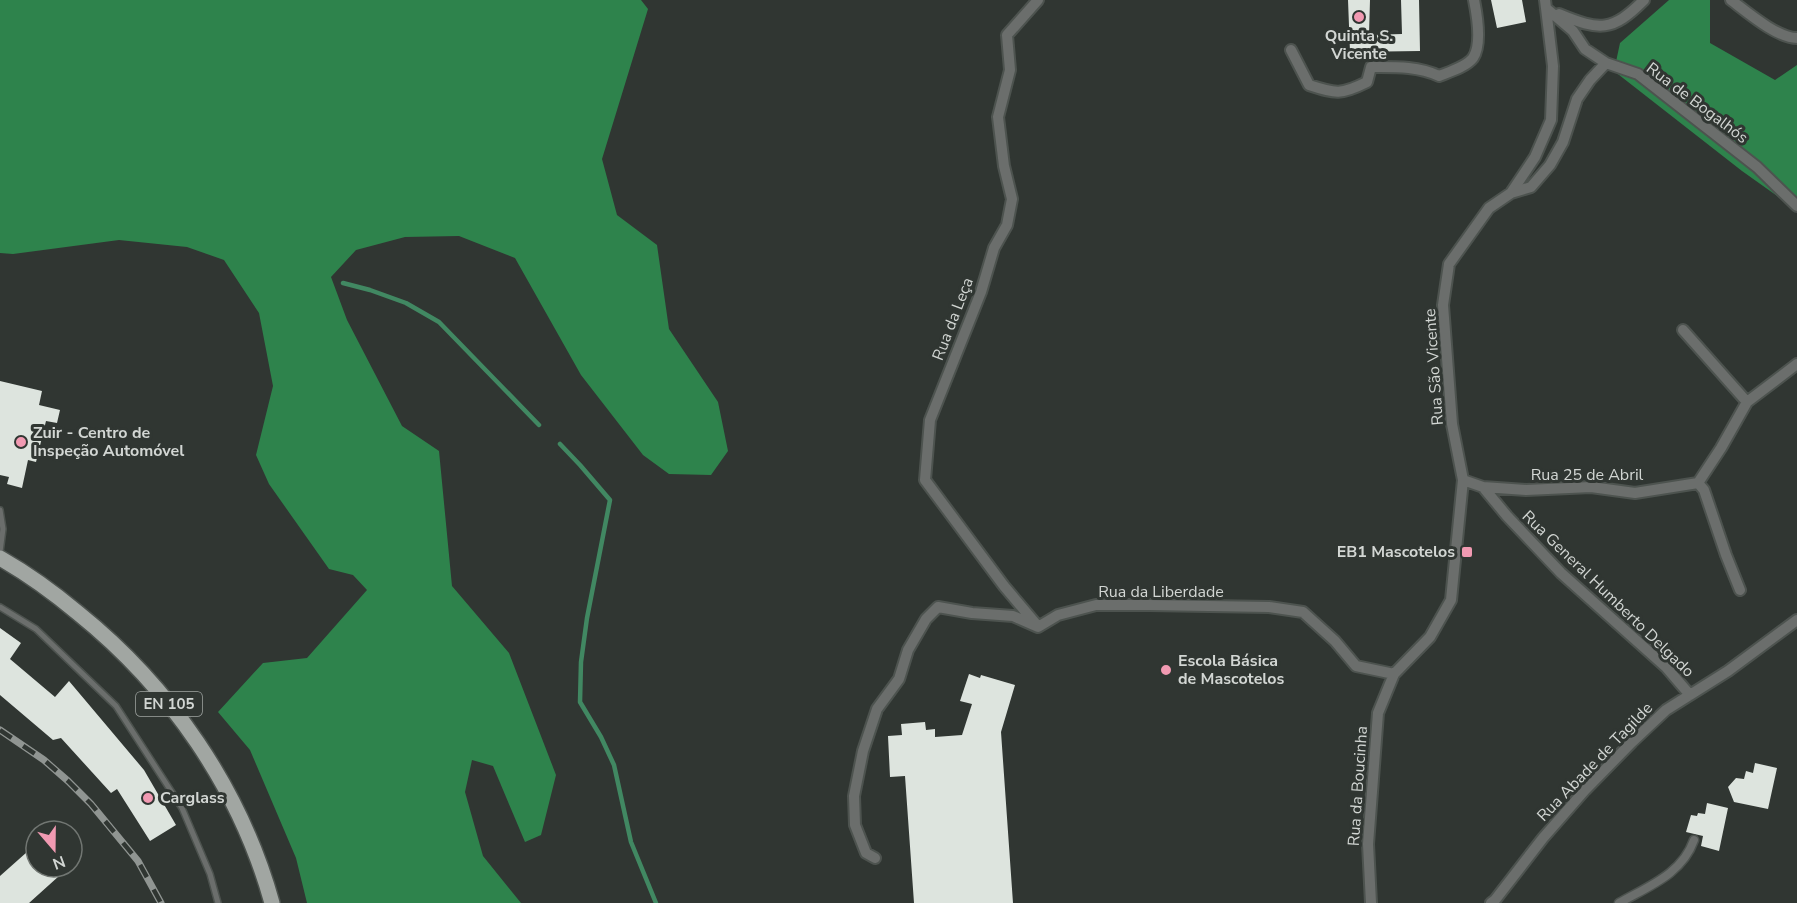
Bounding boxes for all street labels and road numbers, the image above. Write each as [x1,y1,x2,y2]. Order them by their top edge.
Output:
street label: Rua de Bogalhós [1642,57,1752,149]
street label: Rua da Leça [927,274,979,364]
street label: Rua São Vicente [1419,308,1449,426]
street label: Rua 25 de Abril [1531,464,1644,486]
street label: Rua General Humberto Delgado [1517,506,1699,682]
street label: Rua da Liberdade [1098,581,1224,603]
road number: EN 105 [136,692,202,716]
street label: Rua Abade de Tagilde [1532,697,1658,827]
street label: Rua da Boucinha [1343,725,1373,847]

